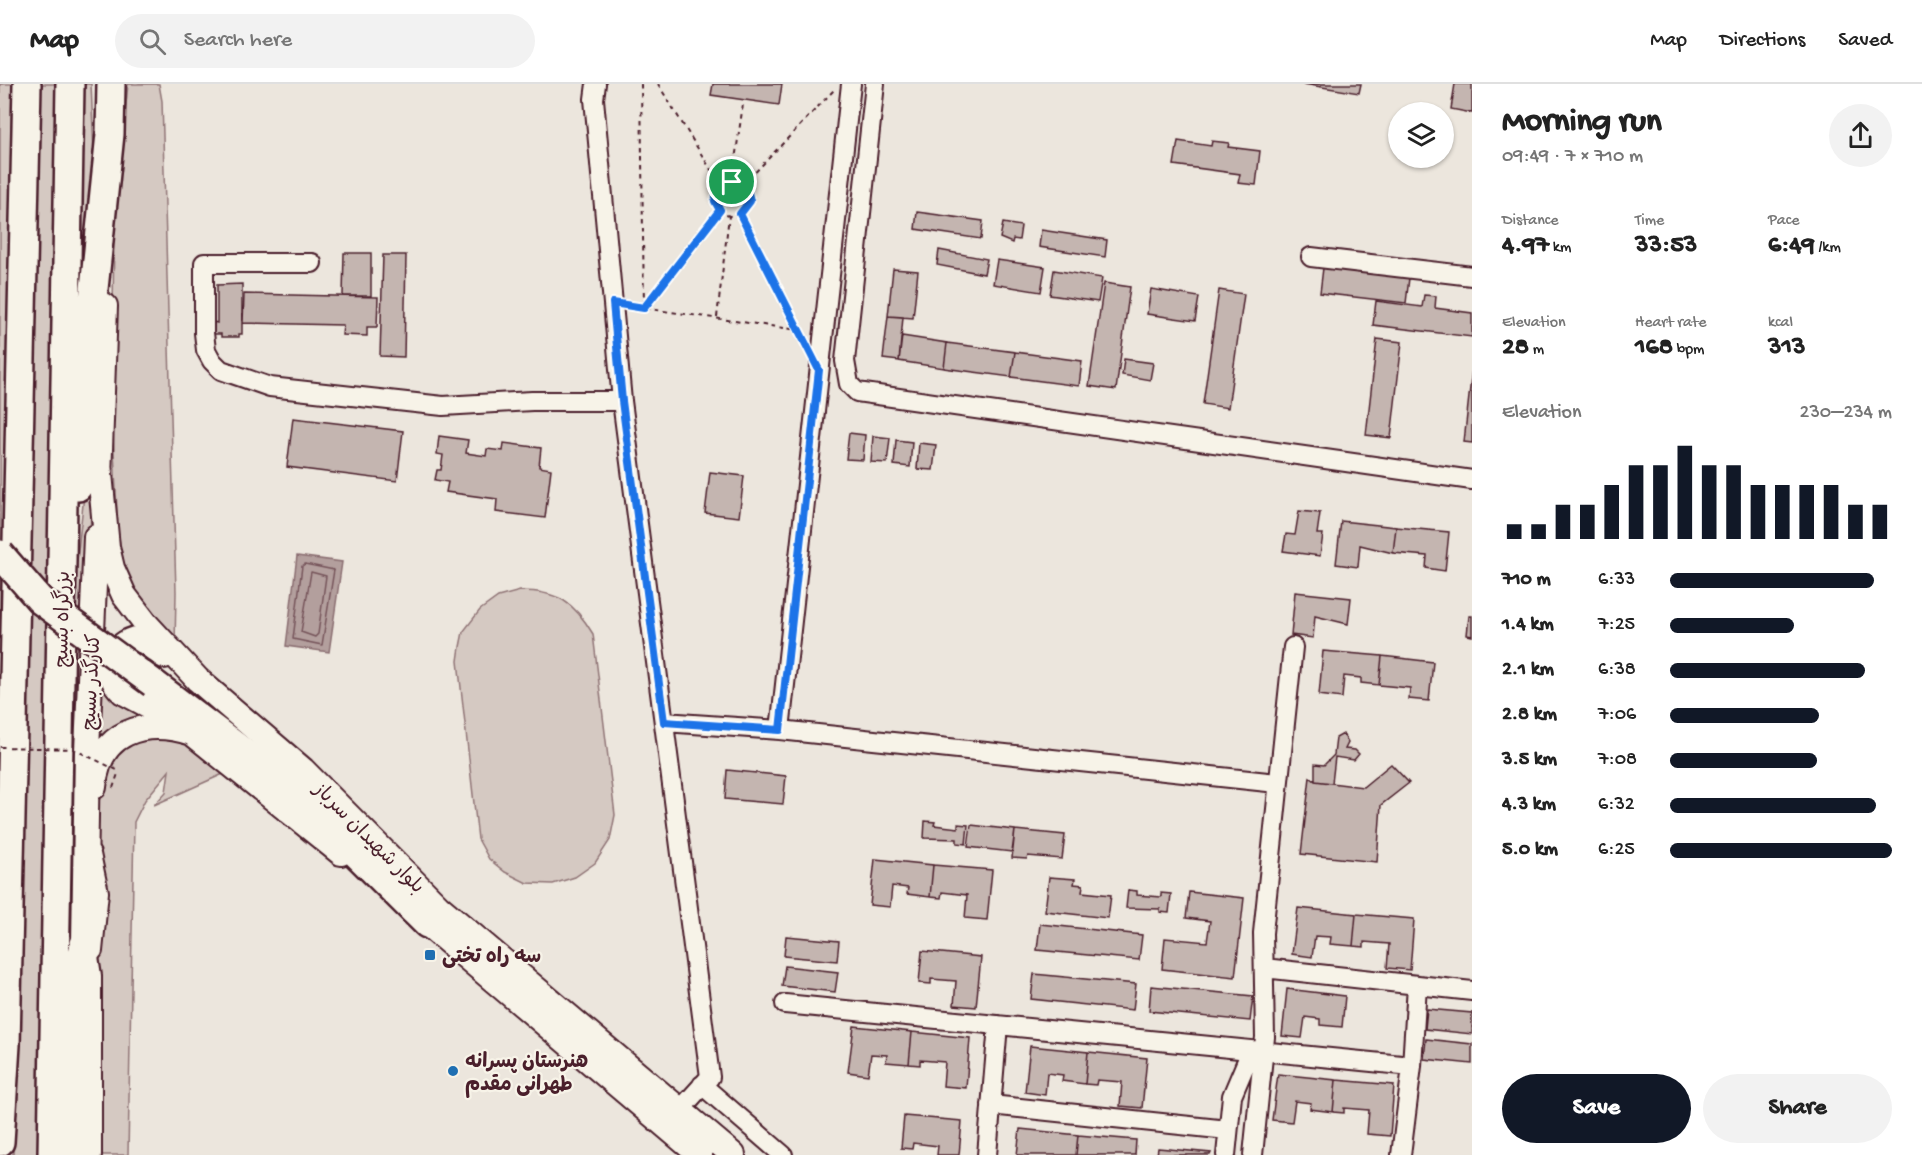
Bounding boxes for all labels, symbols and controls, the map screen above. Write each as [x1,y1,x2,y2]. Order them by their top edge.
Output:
search box [115,14,535,68]
text: Map [30,25,79,58]
icon: search [136,25,169,58]
text: Search here [184,28,292,54]
text: Map [1650,29,1687,54]
text: Directions [1720,29,1805,54]
text: Saved [1838,29,1892,54]
map controls [1388,102,1454,168]
button: layers [1388,102,1454,168]
text: Morning run [1502,104,1662,142]
button: share [1829,104,1892,167]
text: 09:49 · 7 × 710 m [1502,146,1643,169]
pin [706,156,757,207]
icon: arrive [715,165,748,198]
text: Distance [1502,212,1559,231]
text: Time [1635,212,1664,231]
text: Pace [1768,212,1799,231]
text: 4.97 [1502,231,1549,262]
text: 33:53 [1635,231,1697,262]
text: 6:49 [1768,231,1815,262]
text: km [1549,239,1571,258]
text: /km [1815,239,1841,258]
text: Elevation [1502,314,1566,333]
text: Heart rate [1635,314,1707,333]
text: kcal [1768,314,1793,333]
text: 28 [1502,333,1529,364]
text: 168 [1635,333,1673,364]
text: 313 [1768,333,1806,364]
text: m [1529,341,1544,360]
text: bpm [1673,341,1704,360]
text: Elevation [1502,402,1582,425]
text: 230–234 m [1800,402,1892,425]
text: 710 m [1502,569,1551,592]
text: 6:33 [1598,569,1635,592]
street label: بزرگراه بسیج [49,571,77,668]
text: 1.4 km [1502,614,1554,637]
text: 7:25 [1598,614,1635,637]
street label: کنارگذر بسیج [76,633,108,731]
text: 2.1 km [1502,659,1554,682]
text: 6:38 [1598,659,1636,682]
text: 2.8 km [1502,704,1557,727]
text: 7:06 [1598,704,1636,727]
text: 3.5 km [1502,749,1557,772]
text: 7:08 [1598,749,1637,772]
street label: بلوار شهیدان سرباز [306,777,428,900]
text: 4.3 km [1502,794,1556,817]
text: 6:32 [1598,794,1635,817]
text: 5.0 km [1502,839,1558,862]
text: 6:25 [1598,839,1635,862]
place label: سه راه تختی [442,946,541,970]
marker: سه راه تختی [423,948,437,962]
place label: هنرستان پسرانه طهرانی مقدم [465,1051,588,1098]
marker: هنرستان پسرانه طهرانی مقدم [446,1064,460,1078]
button: Save [1502,1074,1691,1143]
button: Share [1703,1074,1892,1143]

